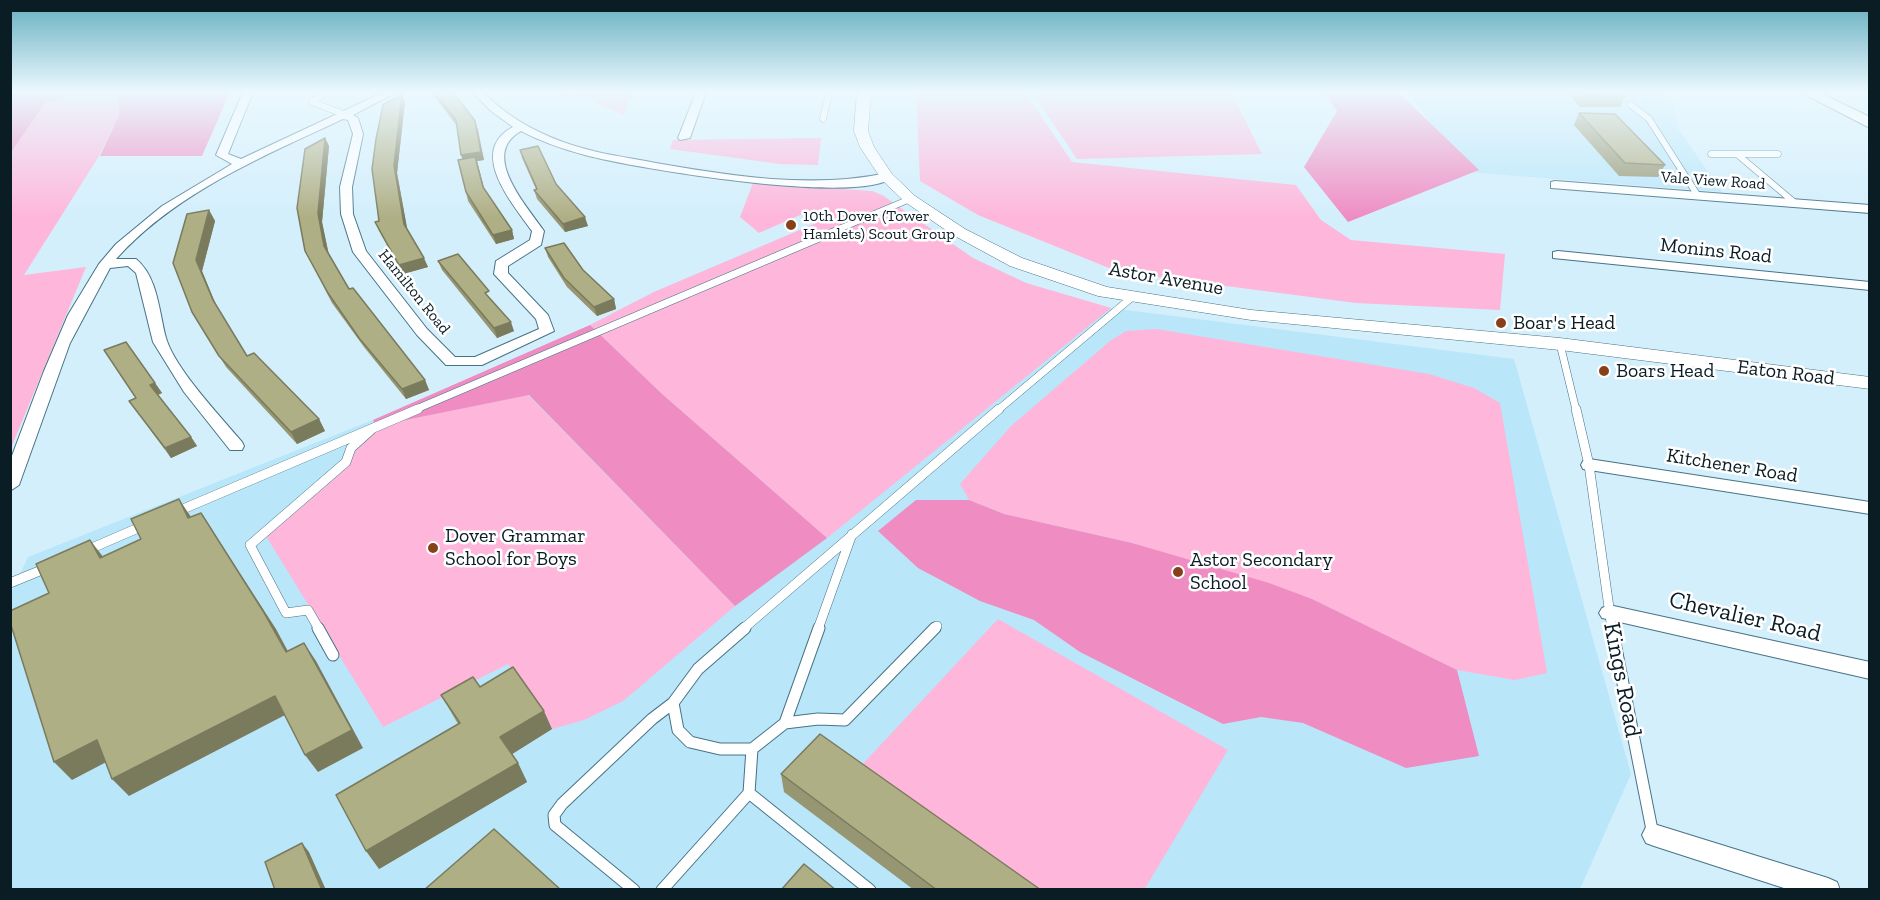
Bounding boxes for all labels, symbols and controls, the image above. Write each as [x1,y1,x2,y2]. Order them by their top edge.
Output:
street label: Vale View Road [1660,168,1766,194]
place label: 10th Dover (Tower Hamlets) Scout Group [803,206,955,244]
marker: 10th Dover (Tower Hamlets) Scout Group [784,218,798,232]
street label: Monins Road [1659,233,1773,269]
street label: Hamilton Road [374,246,454,338]
street label: Astor Avenue [1107,257,1225,301]
place label: Boar's Head [1513,311,1615,335]
marker: Boar's Head [1494,316,1508,330]
street label: Eaton Road [1736,355,1836,391]
place label: Boars Head [1616,359,1714,383]
marker: Boars Head [1597,364,1611,378]
street label: Kitchener Road [1665,444,1799,488]
place label: Dover Grammar School for Boys [445,524,586,571]
marker: Dover Grammar School for Boys [426,541,440,555]
place label: Astor Secondary School [1190,548,1333,595]
marker: Astor Secondary School [1171,565,1185,579]
street label: Chevalier Road [1666,586,1824,648]
street label: Kings Road [1597,620,1647,740]

